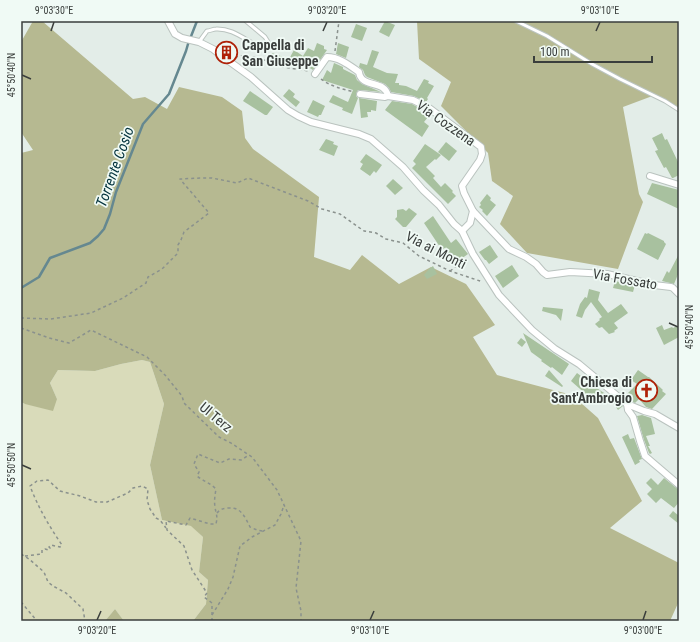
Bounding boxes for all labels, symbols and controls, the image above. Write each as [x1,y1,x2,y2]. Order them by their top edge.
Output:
text: 9°03'30"E [35,5,73,16]
text: 9°03'20"E [308,5,346,16]
text: 9°03'10"E [581,5,619,16]
place label: Cappella di San Giuseppe [242,37,319,69]
scale bar [534,38,652,64]
building icon: Cappella di San Giuseppe [213,40,239,66]
text: 100 m [540,45,570,59]
text: 45°50'40"N [6,53,17,97]
street label: Via Cozzena [414,97,478,149]
water label: Torrente Cosio [92,124,138,210]
street label: Via ai Monti [403,228,469,272]
street label: Via Fossato [592,265,658,293]
text: 45°50'40"N [684,305,695,349]
place label: Chiesa di Sant'Ambrogio [551,374,632,406]
church icon: Chiesa di Sant'Ambrogio [634,377,660,403]
street label: Ul Terz [196,399,236,435]
text: 45°50'50"N [6,443,17,487]
text: 9°03'20"E [78,625,116,636]
text: 9°03'10"E [351,625,389,636]
text: 9°03'00"E [624,625,662,636]

